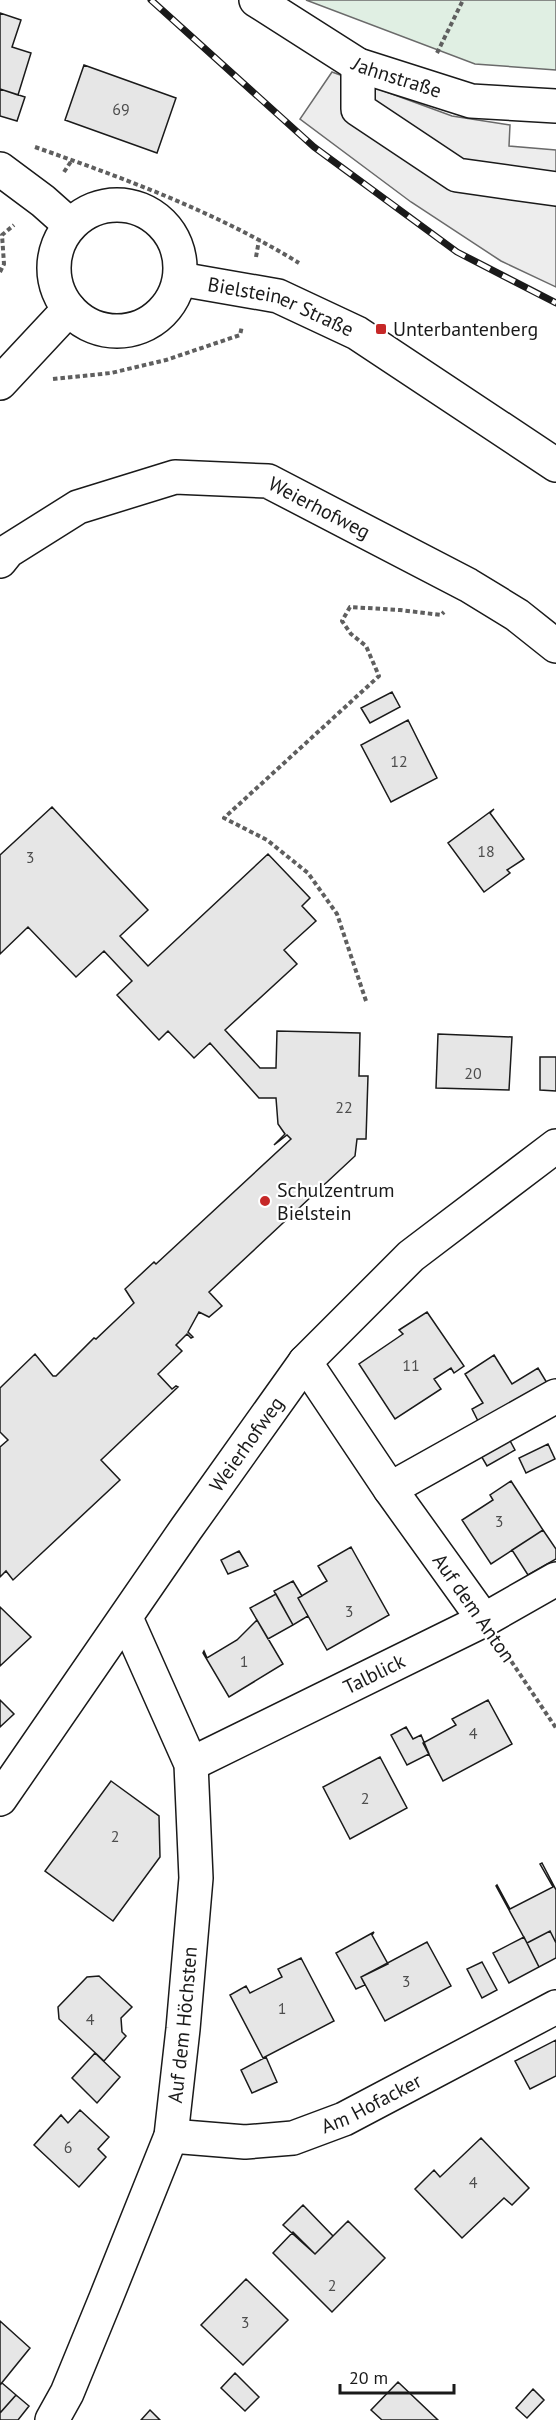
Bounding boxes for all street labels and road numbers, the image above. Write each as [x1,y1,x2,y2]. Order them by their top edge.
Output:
street label: Jahnstraße [346,51,445,104]
street label: Bielsteiner Straße [206,271,358,343]
street label: Weierhofweg [264,471,375,545]
street label: Weierhofweg [204,1391,289,1497]
street label: Auf dem Anton [427,1549,521,1667]
street label: Talblick [339,1648,410,1700]
street label: Auf dem Höchsten [162,1945,203,2104]
street label: Am Hofacker [318,2067,426,2139]

